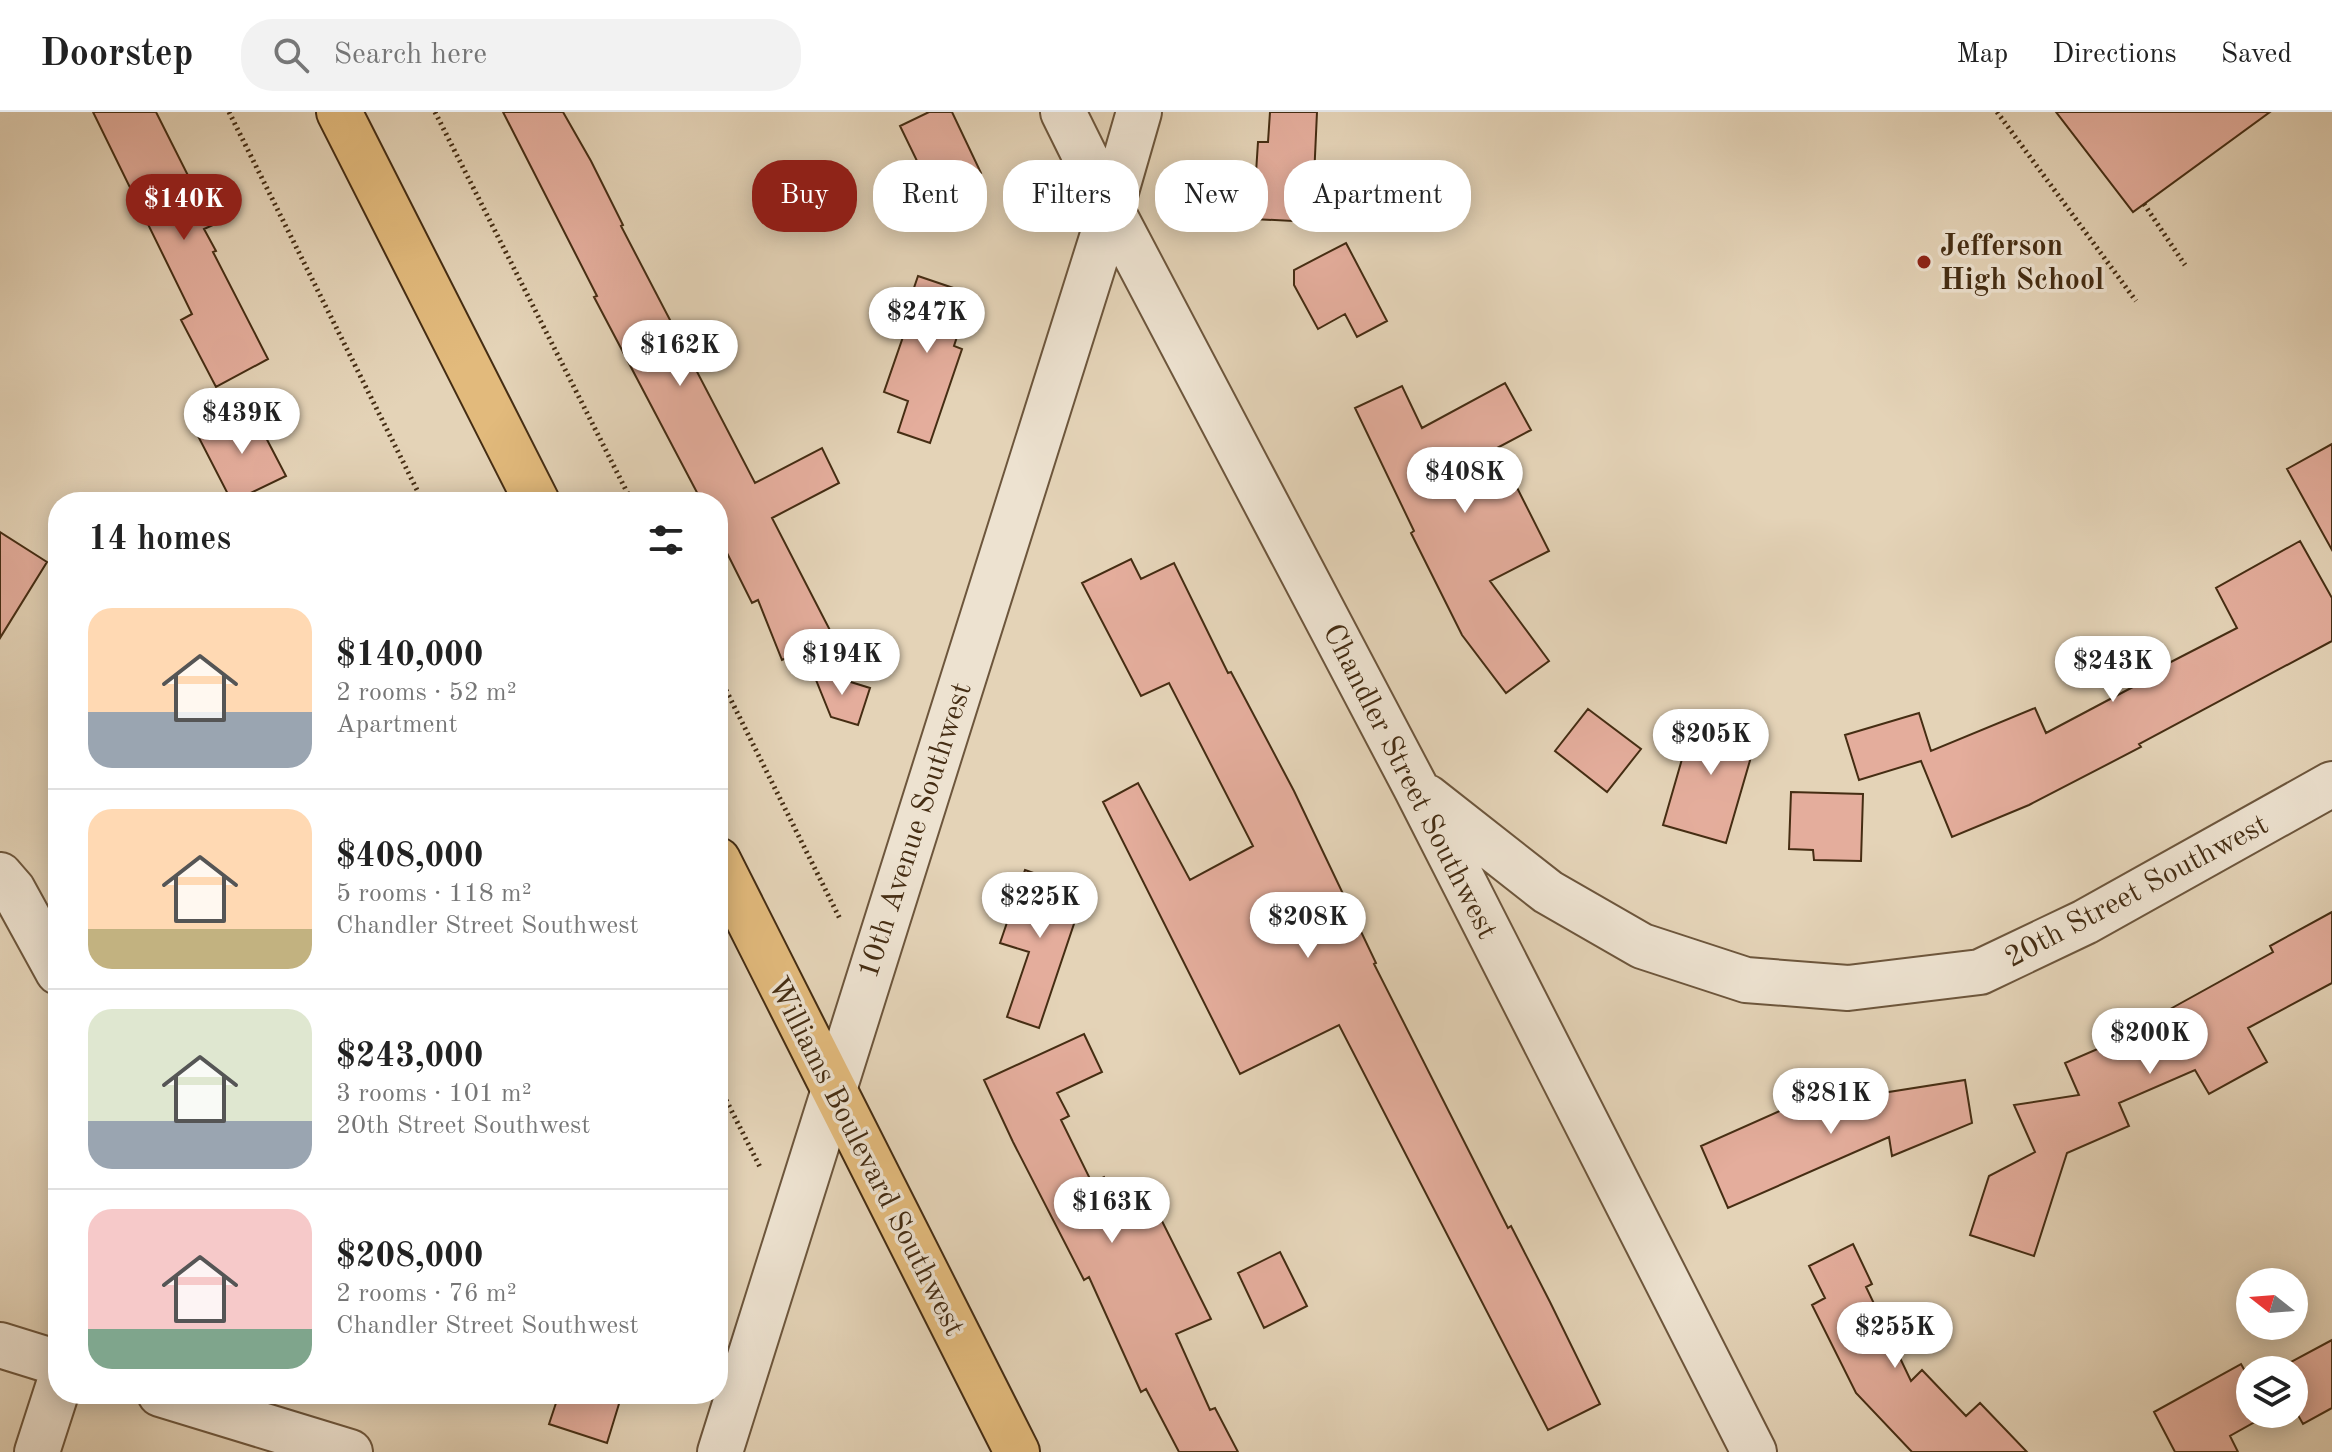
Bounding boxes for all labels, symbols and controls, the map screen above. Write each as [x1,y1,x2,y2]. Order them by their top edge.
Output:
search box [241,19,801,91]
icon: search [269,33,313,77]
text: Doorstep [40,36,193,74]
text: Search here [333,40,487,70]
text: Map [1956,41,2008,69]
text: Directions [2052,41,2177,69]
text: Saved [2221,41,2292,69]
chip: Buy [752,160,857,232]
chip: Rent [873,160,987,232]
chip: Filters [1003,160,1139,232]
chip: New [1155,160,1268,232]
chip: Apartment [1284,160,1471,232]
pin: $140K [128,174,240,242]
text: $140K [144,187,224,213]
place label: Jefferson High School [1940,232,2104,296]
marker: Jefferson High School [1915,253,1933,271]
pin: $247K [871,287,983,355]
text: $247K [887,300,967,326]
pin: $162K [624,320,736,388]
text: $162K [640,333,720,359]
pin: $439K [186,388,298,456]
text: $439K [202,401,282,427]
pin: $408K [1409,447,1521,515]
text: $408K [1425,460,1505,486]
icon: filters [644,518,688,562]
text: 14 homes [88,523,231,557]
street label: Chandler Street Southwest [1317,620,1502,944]
pin: $194K [786,629,898,697]
pin: $243K [2057,636,2169,704]
text: $140,000 [336,639,484,673]
icon: home [152,640,248,736]
text: $194K [802,642,882,668]
text: $243K [2073,649,2153,675]
street label: 10th Avenue Southwest [854,679,978,982]
text: 2 rooms · 52 m² [336,680,517,706]
pin: $205K [1655,709,1767,777]
text: Apartment [336,712,458,738]
text: $205K [1671,722,1751,748]
street label: 20th Street Southwest [2000,810,2274,974]
text: $408,000 [336,840,484,874]
icon: home [152,841,248,937]
pin: $225K [984,872,1096,940]
text: 5 rooms · 118 m² [336,881,532,907]
text: $225K [1000,885,1080,911]
pin: $208K [1252,892,1364,960]
text: $208K [1268,905,1348,931]
text: Chandler Street Southwest [336,913,639,939]
street label: Williams Boulevard Southwest [761,973,969,1341]
pin: $200K [2094,1008,2206,1076]
text: $200K [2110,1021,2190,1047]
text: $243,000 [336,1040,484,1074]
icon: home [152,1041,248,1137]
pin: $281K [1775,1068,1887,1136]
text: 3 rooms · 101 m² [336,1081,532,1107]
text: $281K [1791,1081,1871,1107]
text: 20th Street Southwest [336,1113,590,1139]
pin: $163K [1056,1177,1168,1245]
text: $163K [1072,1190,1152,1216]
text: $208,000 [336,1240,484,1274]
icon: home [152,1241,248,1337]
north arrow [2236,1268,2308,1340]
map controls [2236,1268,2308,1428]
text: 2 rooms · 76 m² [336,1281,517,1307]
pin: $255K [1839,1302,1951,1370]
text: Chandler Street Southwest [336,1313,639,1339]
text: $255K [1855,1315,1935,1341]
button: layers [2236,1356,2308,1428]

